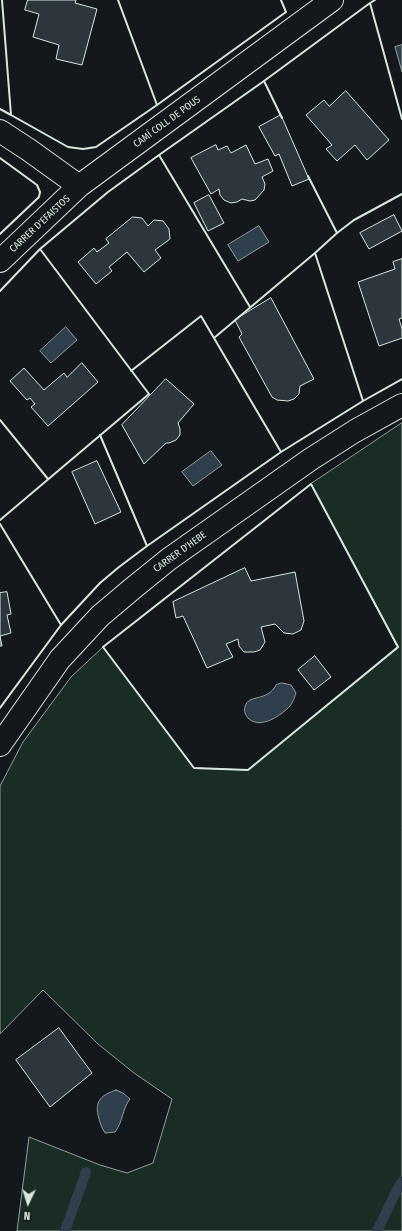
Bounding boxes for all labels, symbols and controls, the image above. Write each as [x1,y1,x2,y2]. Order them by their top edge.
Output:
street label: CAMÍ COLL DE POUS [131,94,203,150]
street label: CARRER D'EFAISTOS [7,193,73,255]
street label: CARRER D'HEBE [151,529,209,575]
north arrow [8,1183,48,1223]
text: N [23,1209,31,1222]

